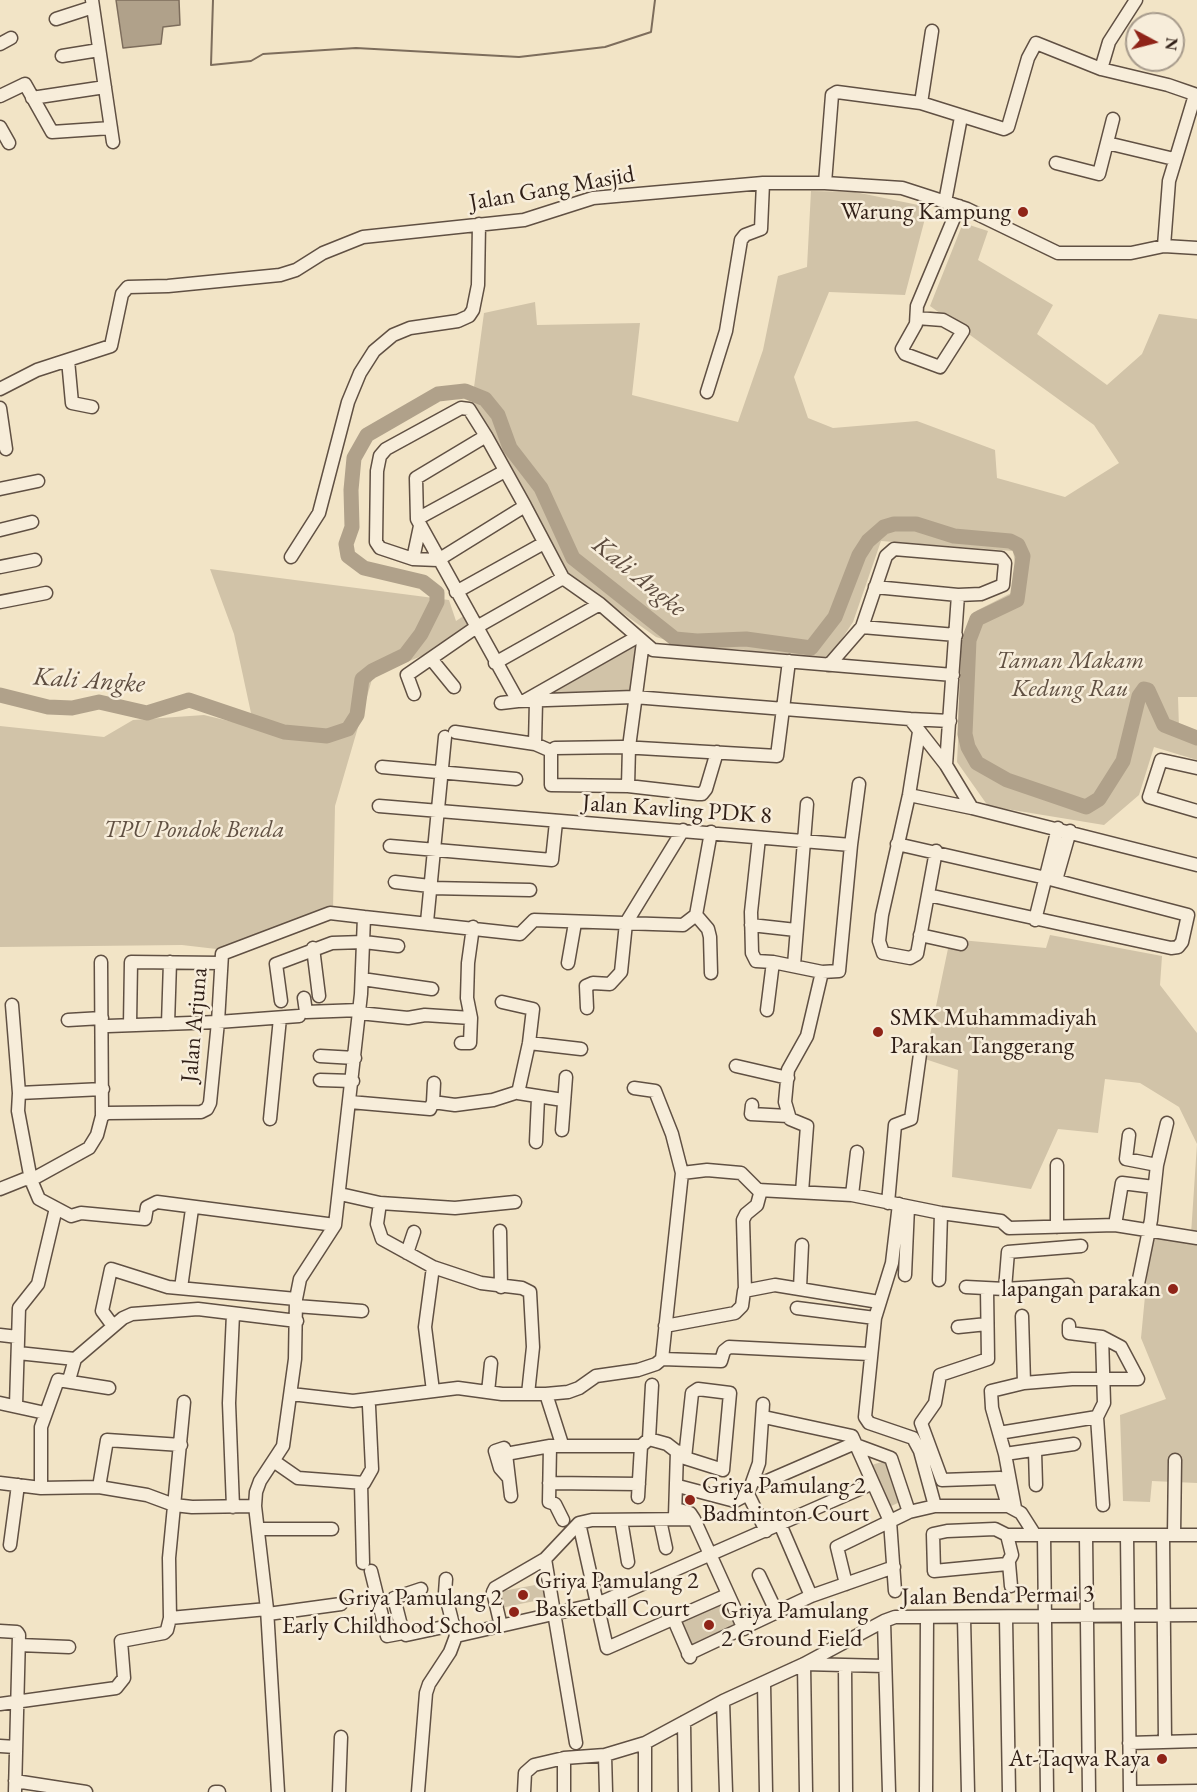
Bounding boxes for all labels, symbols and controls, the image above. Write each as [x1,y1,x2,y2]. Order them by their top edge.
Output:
north arrow [1125,12,1185,72]
text: N [1160,36,1183,52]
street label: Jalan Gang Masjid [467,160,637,218]
place label: Warung Kampung [840,198,1011,226]
marker: Warung Kampung [1016,205,1030,219]
water label: Kali Angke [586,530,692,624]
park label: Taman Makam Kedung Rau [996,647,1144,703]
water label: Kali Angke [32,662,146,700]
street label: Jalan Kavling PDK 8 [581,789,773,831]
park label: TPU Pondok Benda [104,816,284,844]
street label: Jalan Arjuna [176,966,214,1084]
place label: SMK Muhammadiyah Parakan Tanggerang [890,1004,1097,1060]
marker: SMK Muhammadiyah Parakan Tanggerang [871,1025,885,1039]
place label: lapangan parakan [1001,1275,1161,1303]
marker: lapangan parakan [1166,1282,1180,1296]
place label: Griya Pamulang 2 Badminton Court [702,1472,869,1528]
marker: Griya Pamulang 2 Badminton Court [683,1493,697,1507]
place label: Griya Pamulang 2 Basketball Court [535,1567,699,1623]
street label: Jalan Benda Permai 3 [901,1580,1095,1612]
place label: Griya Pamulang 2 Early Childhood School [282,1584,502,1640]
marker: Griya Pamulang 2 Basketball Court [516,1588,530,1602]
place label: Griya Pamulang 2 Ground Field [721,1597,868,1653]
marker: Griya Pamulang 2 Early Childhood School [507,1605,521,1619]
marker: Griya Pamulang 2 Ground Field [702,1618,716,1632]
place label: At-Taqwa Raya [1008,1745,1150,1773]
marker: At-Taqwa Raya [1155,1752,1169,1766]

